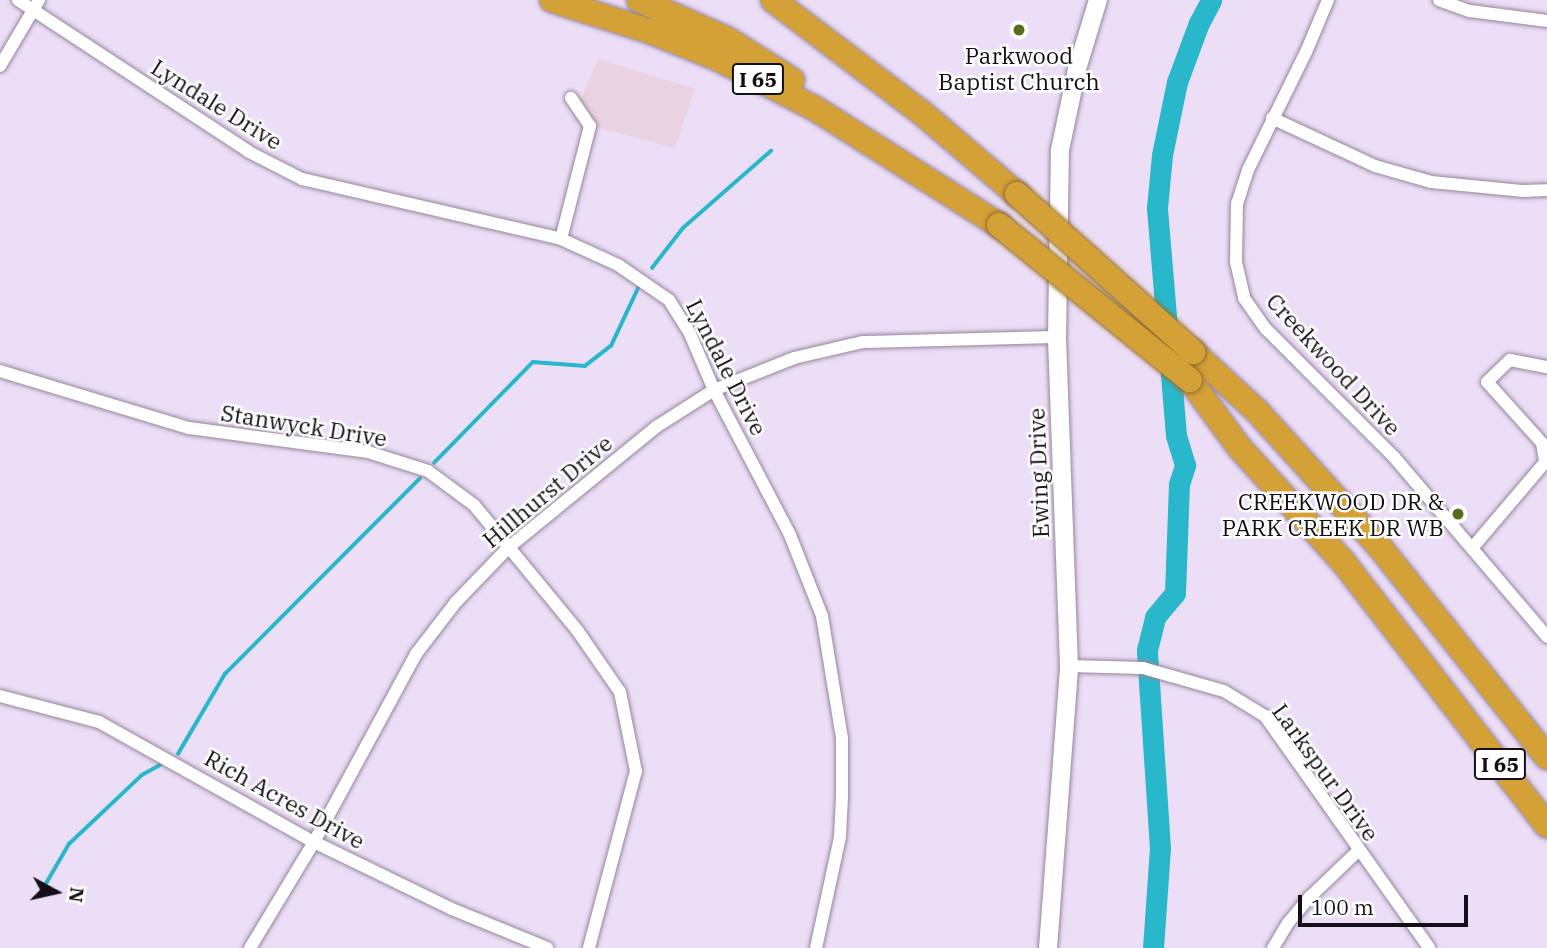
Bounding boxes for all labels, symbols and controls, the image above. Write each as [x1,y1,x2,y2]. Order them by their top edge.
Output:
marker: Parkwood Baptist Church [1011,22,1027,38]
place label: Parkwood Baptist Church [938,41,1100,95]
street label: Lyndale Drive [146,53,288,155]
road number: I 65 [732,62,784,96]
street label: Creekwood Drive [1261,287,1407,441]
street label: Lyndale Drive [681,294,773,440]
street label: Stanwyck Drive [219,398,389,452]
street label: Ewing Drive [1022,407,1054,539]
street label: Hillhurst Drive [477,429,617,553]
place label: CREEKWOOD DR & PARK CREEK DR WB [1222,487,1444,541]
marker: CREEKWOOD DR & PARK CREEK DR WB [1450,506,1466,522]
street label: Larkspur Drive [1267,698,1385,846]
street label: Rich Acres Drive [200,744,370,854]
road number: I 65 [1474,746,1526,782]
north arrow [21,857,91,927]
scale bar [1302,881,1472,925]
text: N [64,886,90,904]
text: 100 m [1311,893,1374,921]

